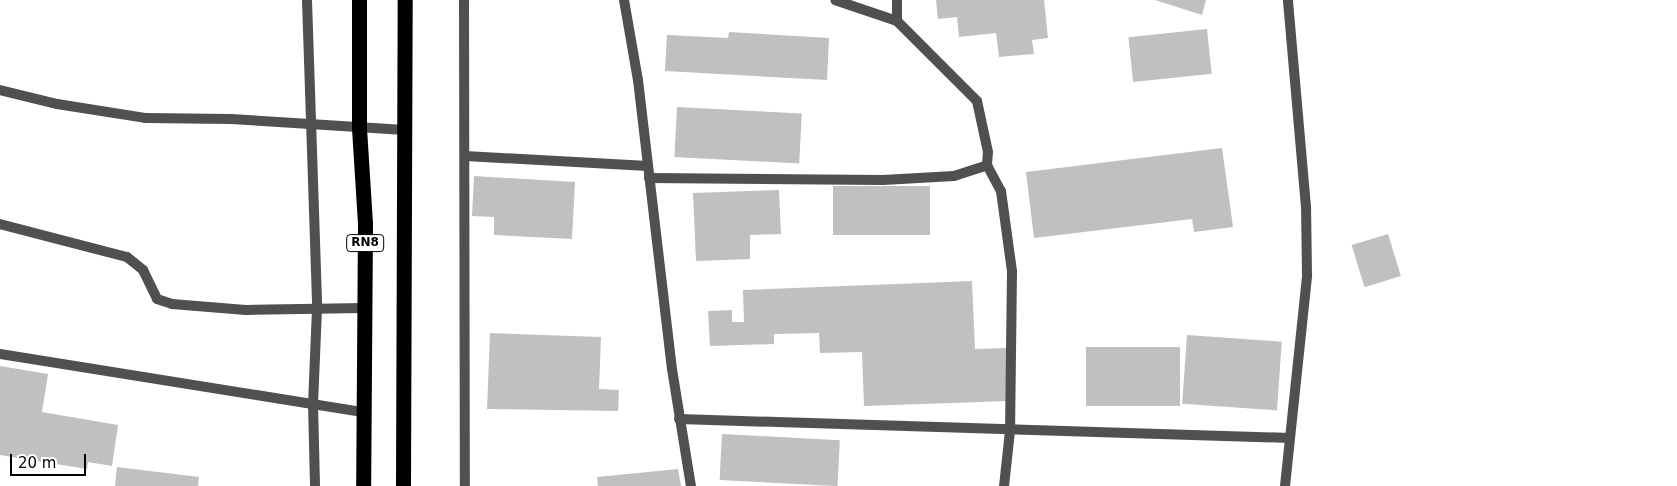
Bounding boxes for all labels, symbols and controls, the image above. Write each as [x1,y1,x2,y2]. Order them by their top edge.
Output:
road number: RN8 [345,234,385,252]
scale bar [12,444,89,476]
text: 20 m [18,454,56,472]

